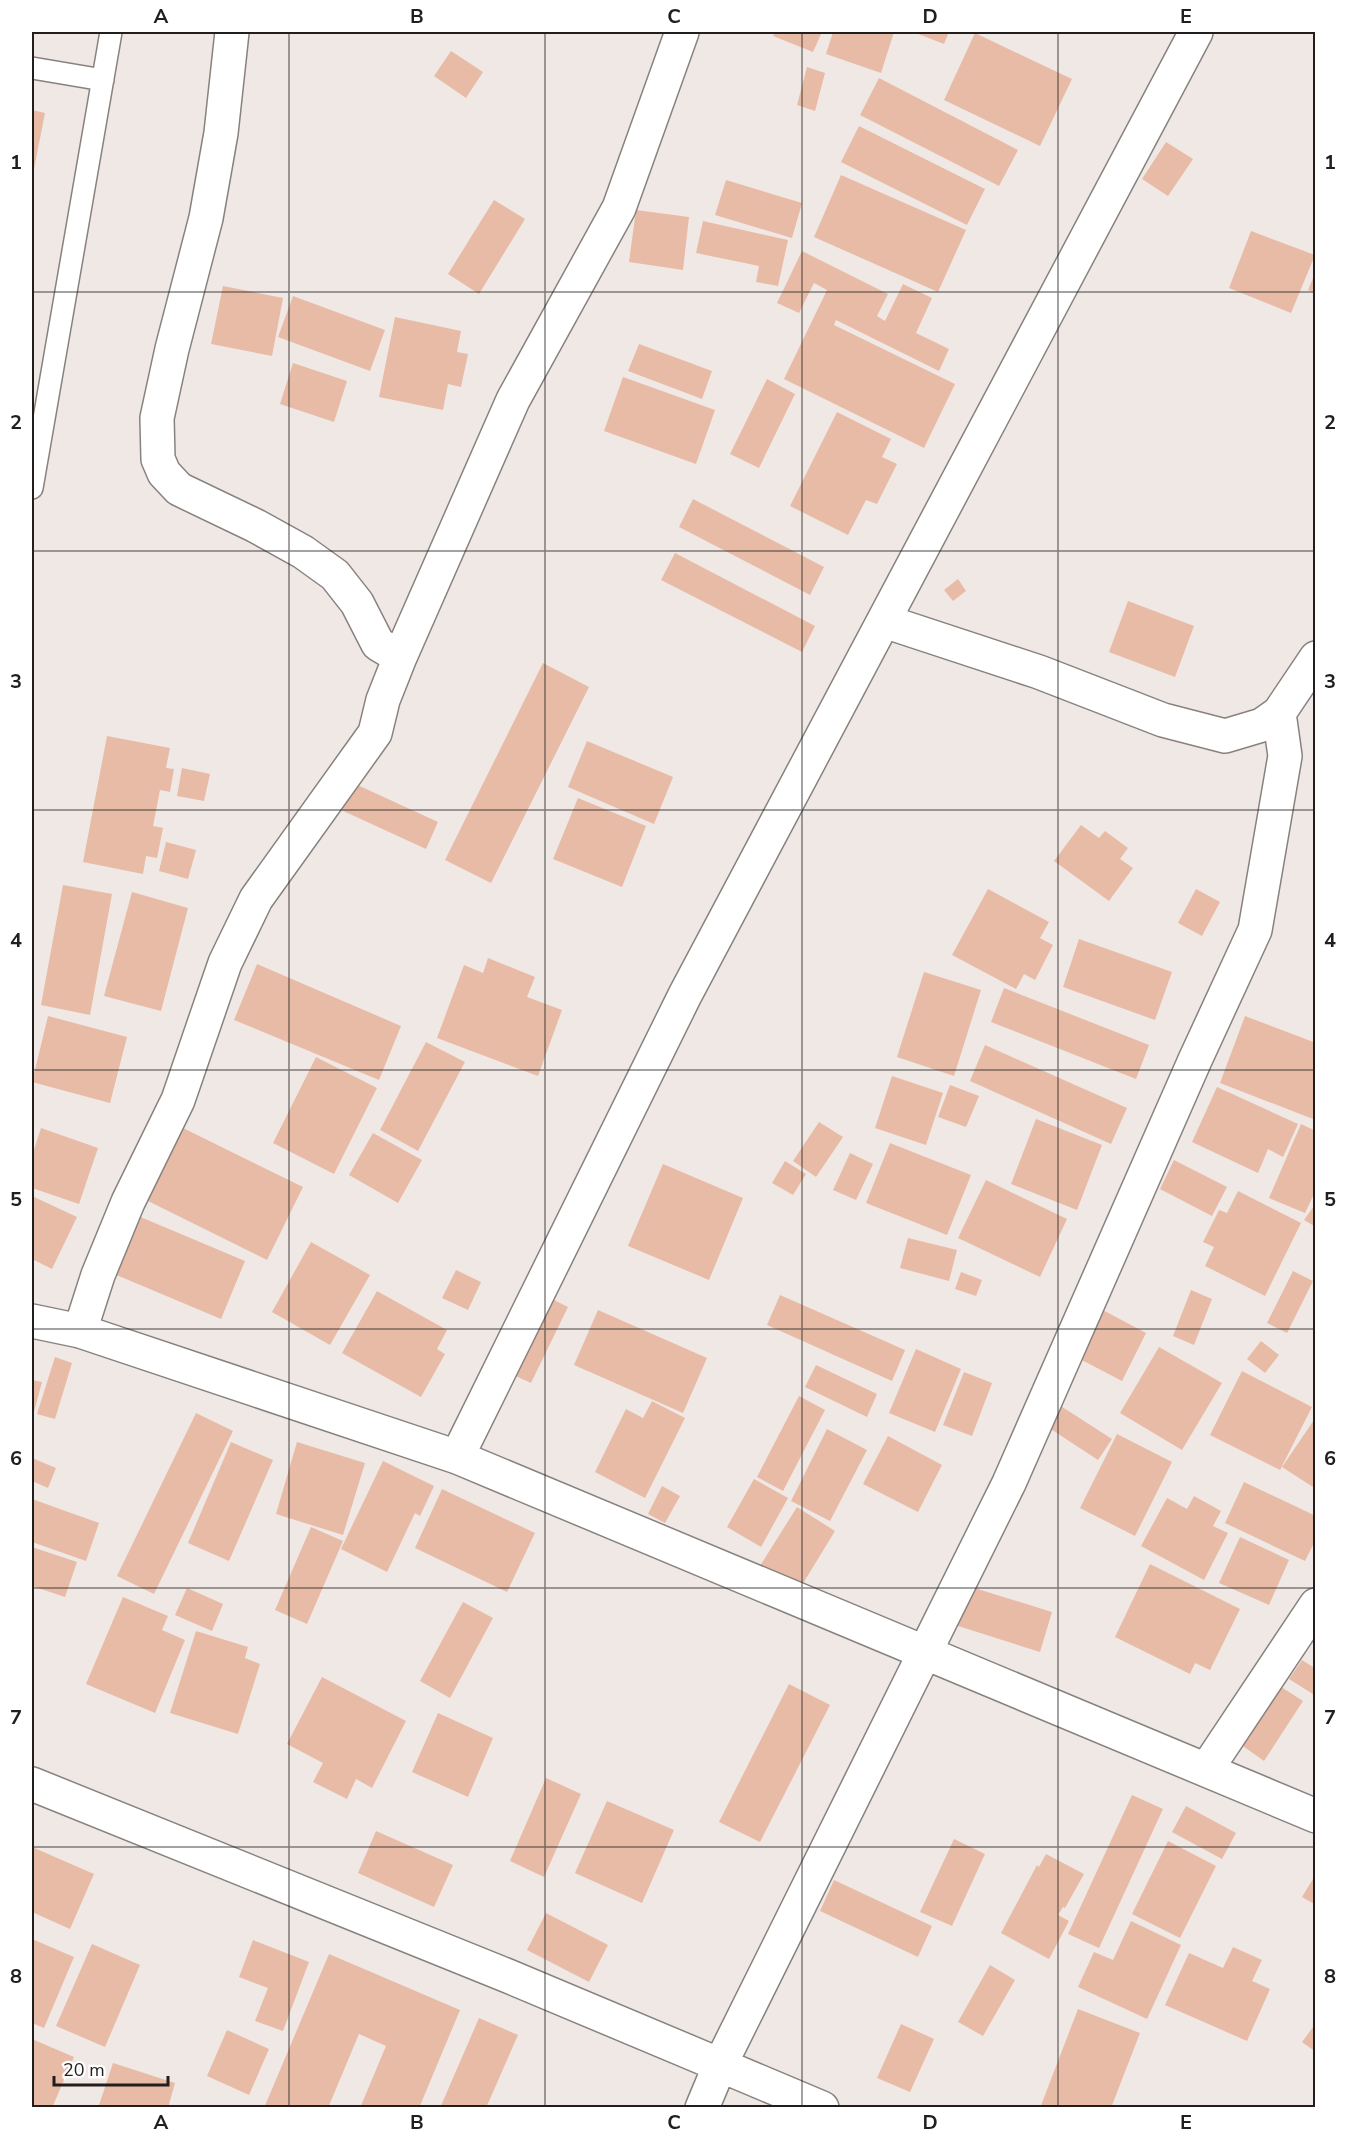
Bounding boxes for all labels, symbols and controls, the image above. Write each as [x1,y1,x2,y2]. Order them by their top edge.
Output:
text: A [154,3,169,30]
text: B [410,3,424,30]
text: C [667,3,681,30]
text: D [922,3,938,30]
text: E [1180,3,1192,30]
text: 1 [10,149,22,176]
text: 1 [1324,149,1336,176]
text: 2 [10,409,22,436]
text: 2 [1324,409,1336,436]
text: 3 [10,668,22,695]
text: 3 [1324,668,1336,695]
text: 4 [10,927,22,954]
text: 4 [1324,927,1336,954]
text: 5 [10,1186,22,1213]
text: 5 [1324,1186,1336,1213]
text: 6 [10,1445,22,1472]
text: 6 [1324,1445,1336,1472]
text: 7 [10,1704,22,1731]
text: 7 [1324,1704,1336,1731]
text: 8 [10,1963,22,1990]
text: 8 [1324,1963,1336,1990]
scale bar [54,2049,168,2087]
text: 20 m [63,2058,105,2082]
text: A [154,2109,169,2136]
text: B [410,2109,424,2136]
text: C [667,2109,681,2136]
text: D [922,2109,938,2136]
text: E [1180,2109,1192,2136]

